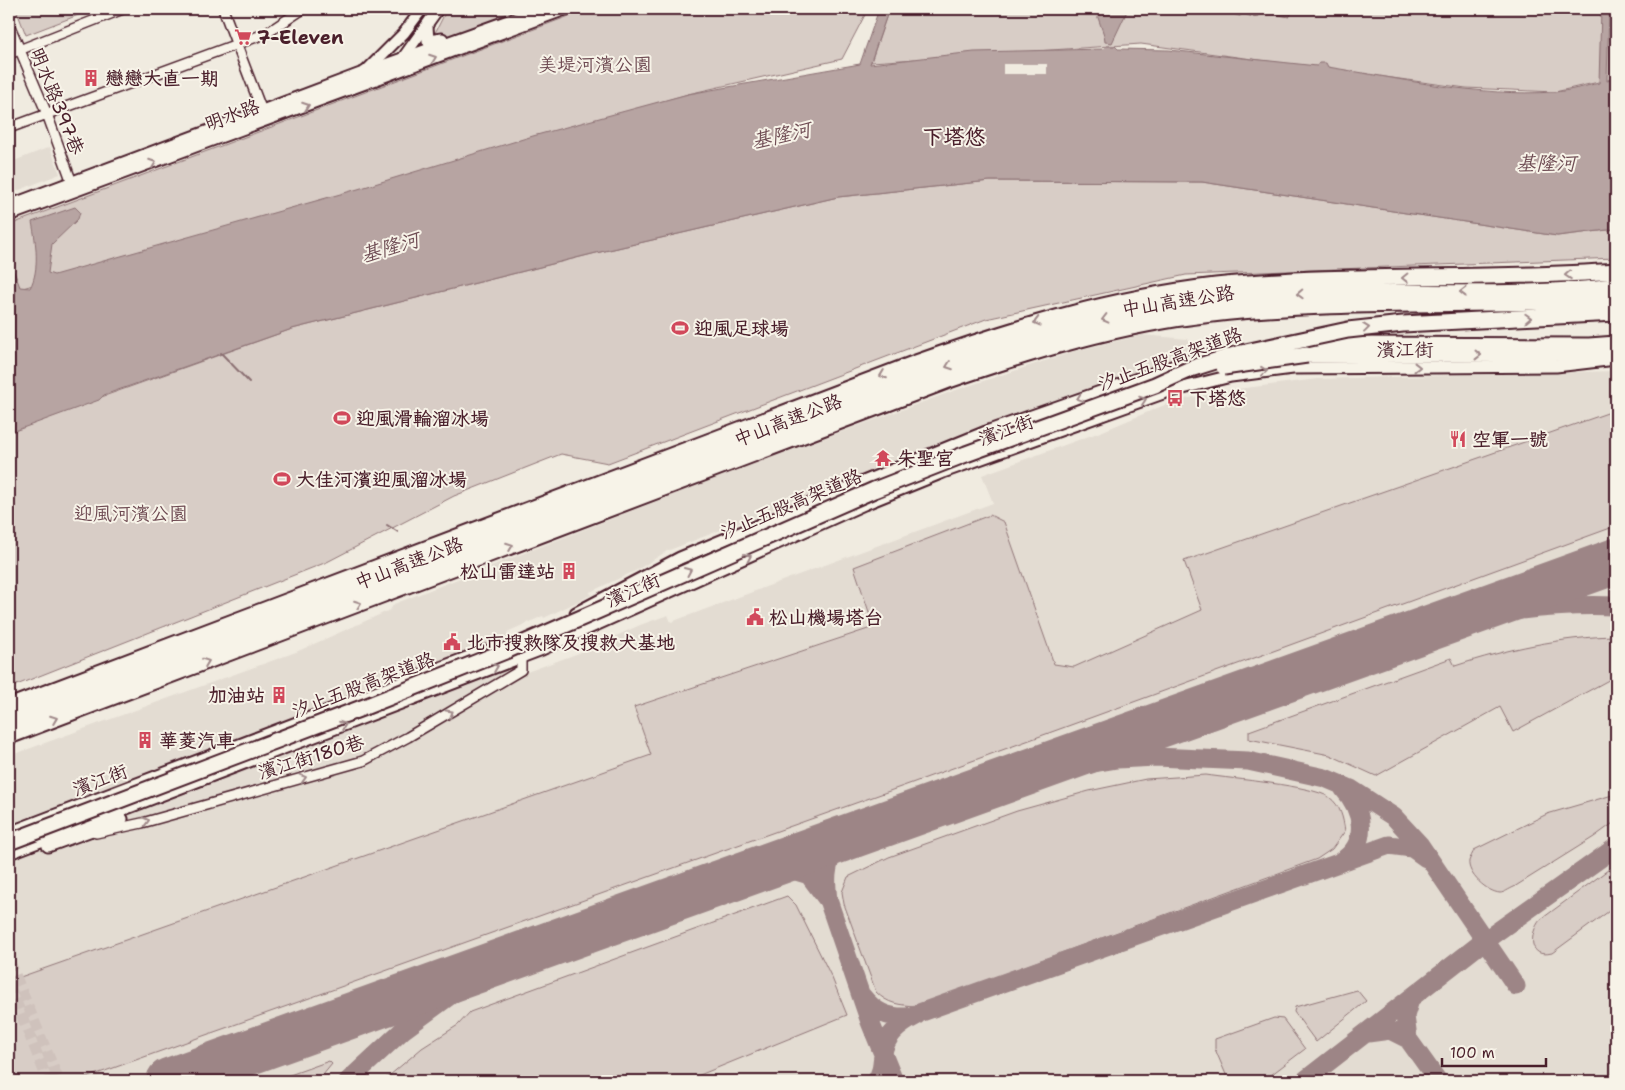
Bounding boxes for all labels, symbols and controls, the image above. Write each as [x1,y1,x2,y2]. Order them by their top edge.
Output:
place label: 7-Eleven [257,25,344,50]
supermarket icon: 7-Eleven [233,27,253,47]
street label: 明水路397巷 [24,44,90,158]
park label: 美堤河濱公園 [538,52,652,77]
one-way arrow [429,54,437,64]
place label: 戀戀大直一期 [105,66,219,91]
building icon: 戀戀大直一期 [81,68,101,88]
street label: 明水路 [201,94,263,136]
one-way arrow [301,102,309,112]
water label: 基隆河 [749,115,816,154]
district label: 下塔悠 [923,123,986,151]
water label: 基隆河 [1516,150,1579,176]
one-way arrow [148,159,157,169]
water label: 基隆河 [358,225,425,268]
one-way arrow [1563,269,1571,280]
one-way arrow [1401,273,1408,283]
street label: 中山高速公路 [1120,280,1236,322]
one-way arrow [1458,287,1466,297]
one-way arrow [1296,289,1304,300]
one-way arrow [1524,312,1532,323]
one-way arrow [1101,314,1109,324]
place label: 迎風足球場 [694,316,789,341]
one-way arrow [1033,317,1041,327]
sports icon: 迎風足球場 [670,318,690,338]
street label: 汐止五股高架道路 [1094,321,1246,397]
one-way arrow [1362,323,1370,334]
street label: 濱江街 [1376,337,1434,362]
one-way arrow [1474,350,1482,360]
one-way arrow [945,360,954,370]
one-way arrow [1414,362,1421,372]
one-way arrow [1261,366,1269,377]
one-way arrow [879,369,888,379]
place label: 下塔悠 [1189,386,1246,411]
street label: 中山高速公路 [730,388,846,452]
bus stop icon: 下塔悠 [1165,388,1185,408]
one-way arrow [1077,392,1085,402]
one-way arrow [1138,396,1147,406]
place label: 迎風滑輪溜冰場 [356,406,489,431]
sports icon: 迎風滑輪溜冰場 [332,408,352,428]
street label: 濱江街 [975,409,1037,451]
place label: 空軍一號 [1472,427,1548,452]
restaurant icon: 空軍一號 [1448,429,1468,449]
place label: 朱聖宮 [897,446,954,471]
temple icon: 朱聖宮 [873,448,893,468]
street label: 汐止五股高架道路 [716,463,866,545]
place label: 大佳河濱迎風溜冰場 [296,467,467,492]
sports icon: 大佳河濱迎風溜冰場 [272,469,292,489]
park label: 迎風河濱公園 [74,501,188,526]
street label: 中山高速公路 [351,531,467,595]
one-way arrow [505,542,514,552]
one-way arrow [743,553,752,563]
place label: 松山雷達站 [460,559,555,584]
building icon: 松山雷達站 [559,561,579,581]
one-way arrow [683,566,692,577]
street label: 濱江街 [602,567,664,613]
one-way arrow [353,600,362,610]
place label: 松山機場塔台 [769,605,883,630]
public building icon: 松山機場塔台 [745,607,765,627]
place label: 北市搜救隊及搜救犬基地 [466,630,675,655]
public building icon: 北市搜救隊及搜救犬基地 [442,632,462,652]
street label: 汐止五股高架道路 [288,646,438,724]
one-way arrow [201,657,210,668]
one-way arrow [490,663,499,673]
place label: 加油站 [208,683,265,708]
building icon: 加油站 [269,685,289,705]
one-way arrow [445,709,454,719]
one-way arrow [50,715,58,725]
one-way arrow [339,721,347,731]
place label: 華菱汽車 [159,728,235,753]
street label: 濱江街180巷 [255,729,367,785]
building icon: 華菱汽車 [135,730,155,750]
street label: 濱江街 [69,758,131,802]
one-way arrow [298,773,307,784]
one-way arrow [142,817,150,827]
scale bar [1442,1035,1546,1067]
text: 100 m [1450,1043,1495,1063]

